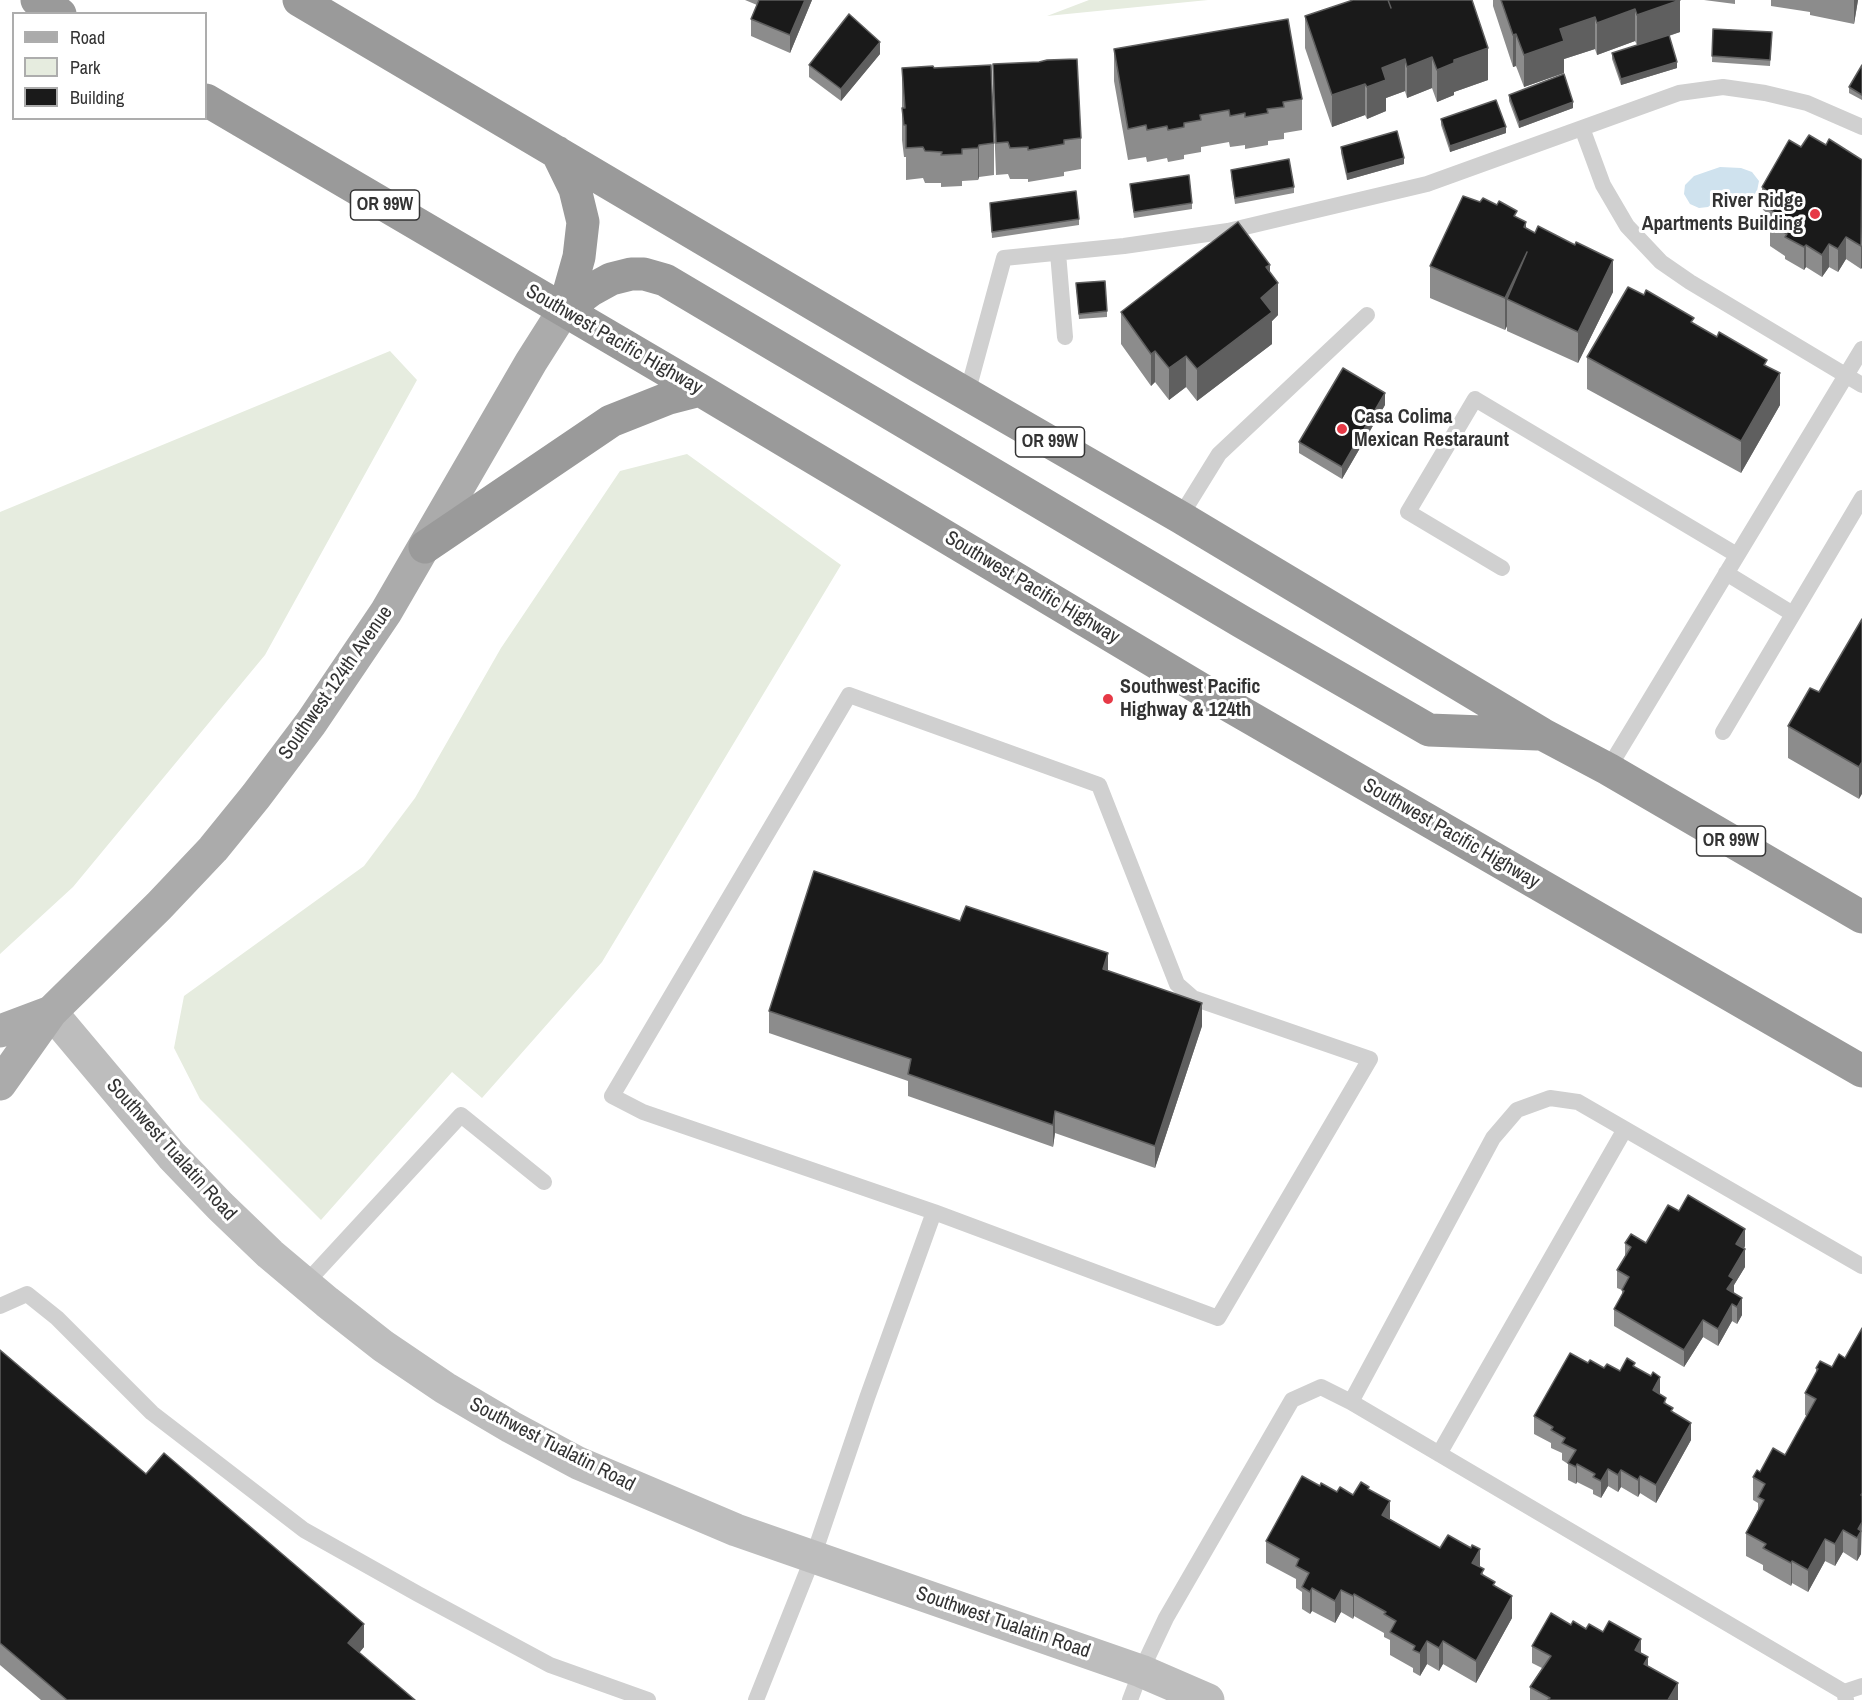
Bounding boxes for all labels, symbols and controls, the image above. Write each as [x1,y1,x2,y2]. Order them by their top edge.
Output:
legend [12,12,207,120]
text: Road [70,25,105,50]
text: Park [70,55,100,80]
text: Building [70,85,124,110]
road number: OR 99W [350,190,420,220]
place label: River Ridge Apartments Building [1642,190,1803,237]
marker: River Ridge Apartments Building [1808,207,1822,221]
street label: Southwest Pacific Highway [522,280,706,400]
place label: Casa Colima Mexican Restaraunt [1354,406,1509,453]
marker: Casa Colima Mexican Restaraunt [1335,422,1349,436]
road number: OR 99W [1016,427,1084,457]
street label: Southwest Pacific Highway [940,526,1124,650]
street label: Southwest 124th Avenue [274,602,398,764]
place label: Southwest Pacific Highway & 124th [1120,676,1260,723]
marker: Southwest Pacific Highway & 124th [1101,692,1115,706]
street label: Southwest Pacific Highway [1359,774,1543,894]
road number: OR 99W [1696,826,1766,856]
street label: Southwest Tualatin Road [101,1074,241,1226]
street label: Southwest Tualatin Road [465,1393,639,1497]
street label: Southwest Tualatin Road [913,1582,1093,1664]

